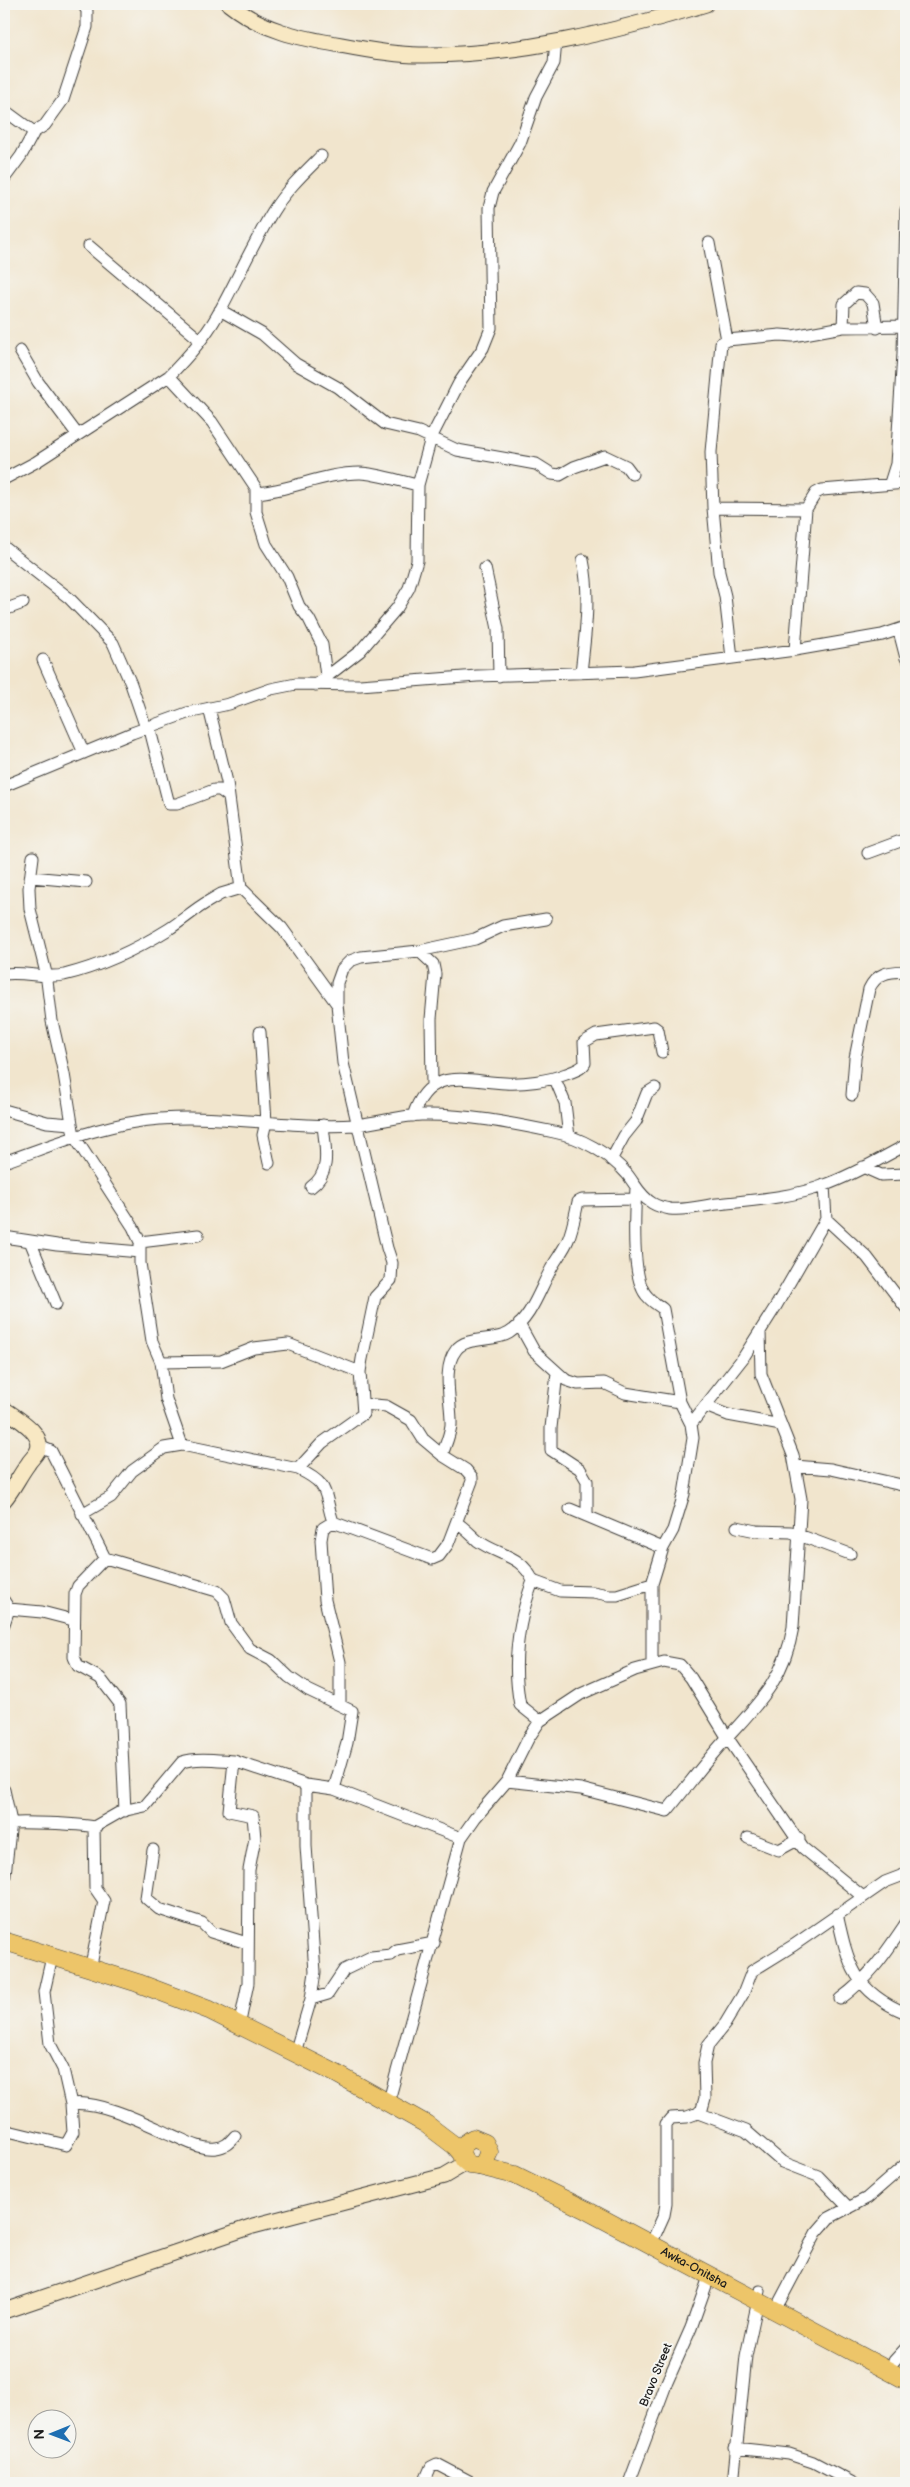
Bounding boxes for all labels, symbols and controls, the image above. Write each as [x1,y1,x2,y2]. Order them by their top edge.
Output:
street label: Awka-Onitsha [658,2244,731,2292]
street label: Bravo Street [636,2341,676,2409]
north arrow [28,2410,78,2460]
text: N [31,2429,48,2440]

